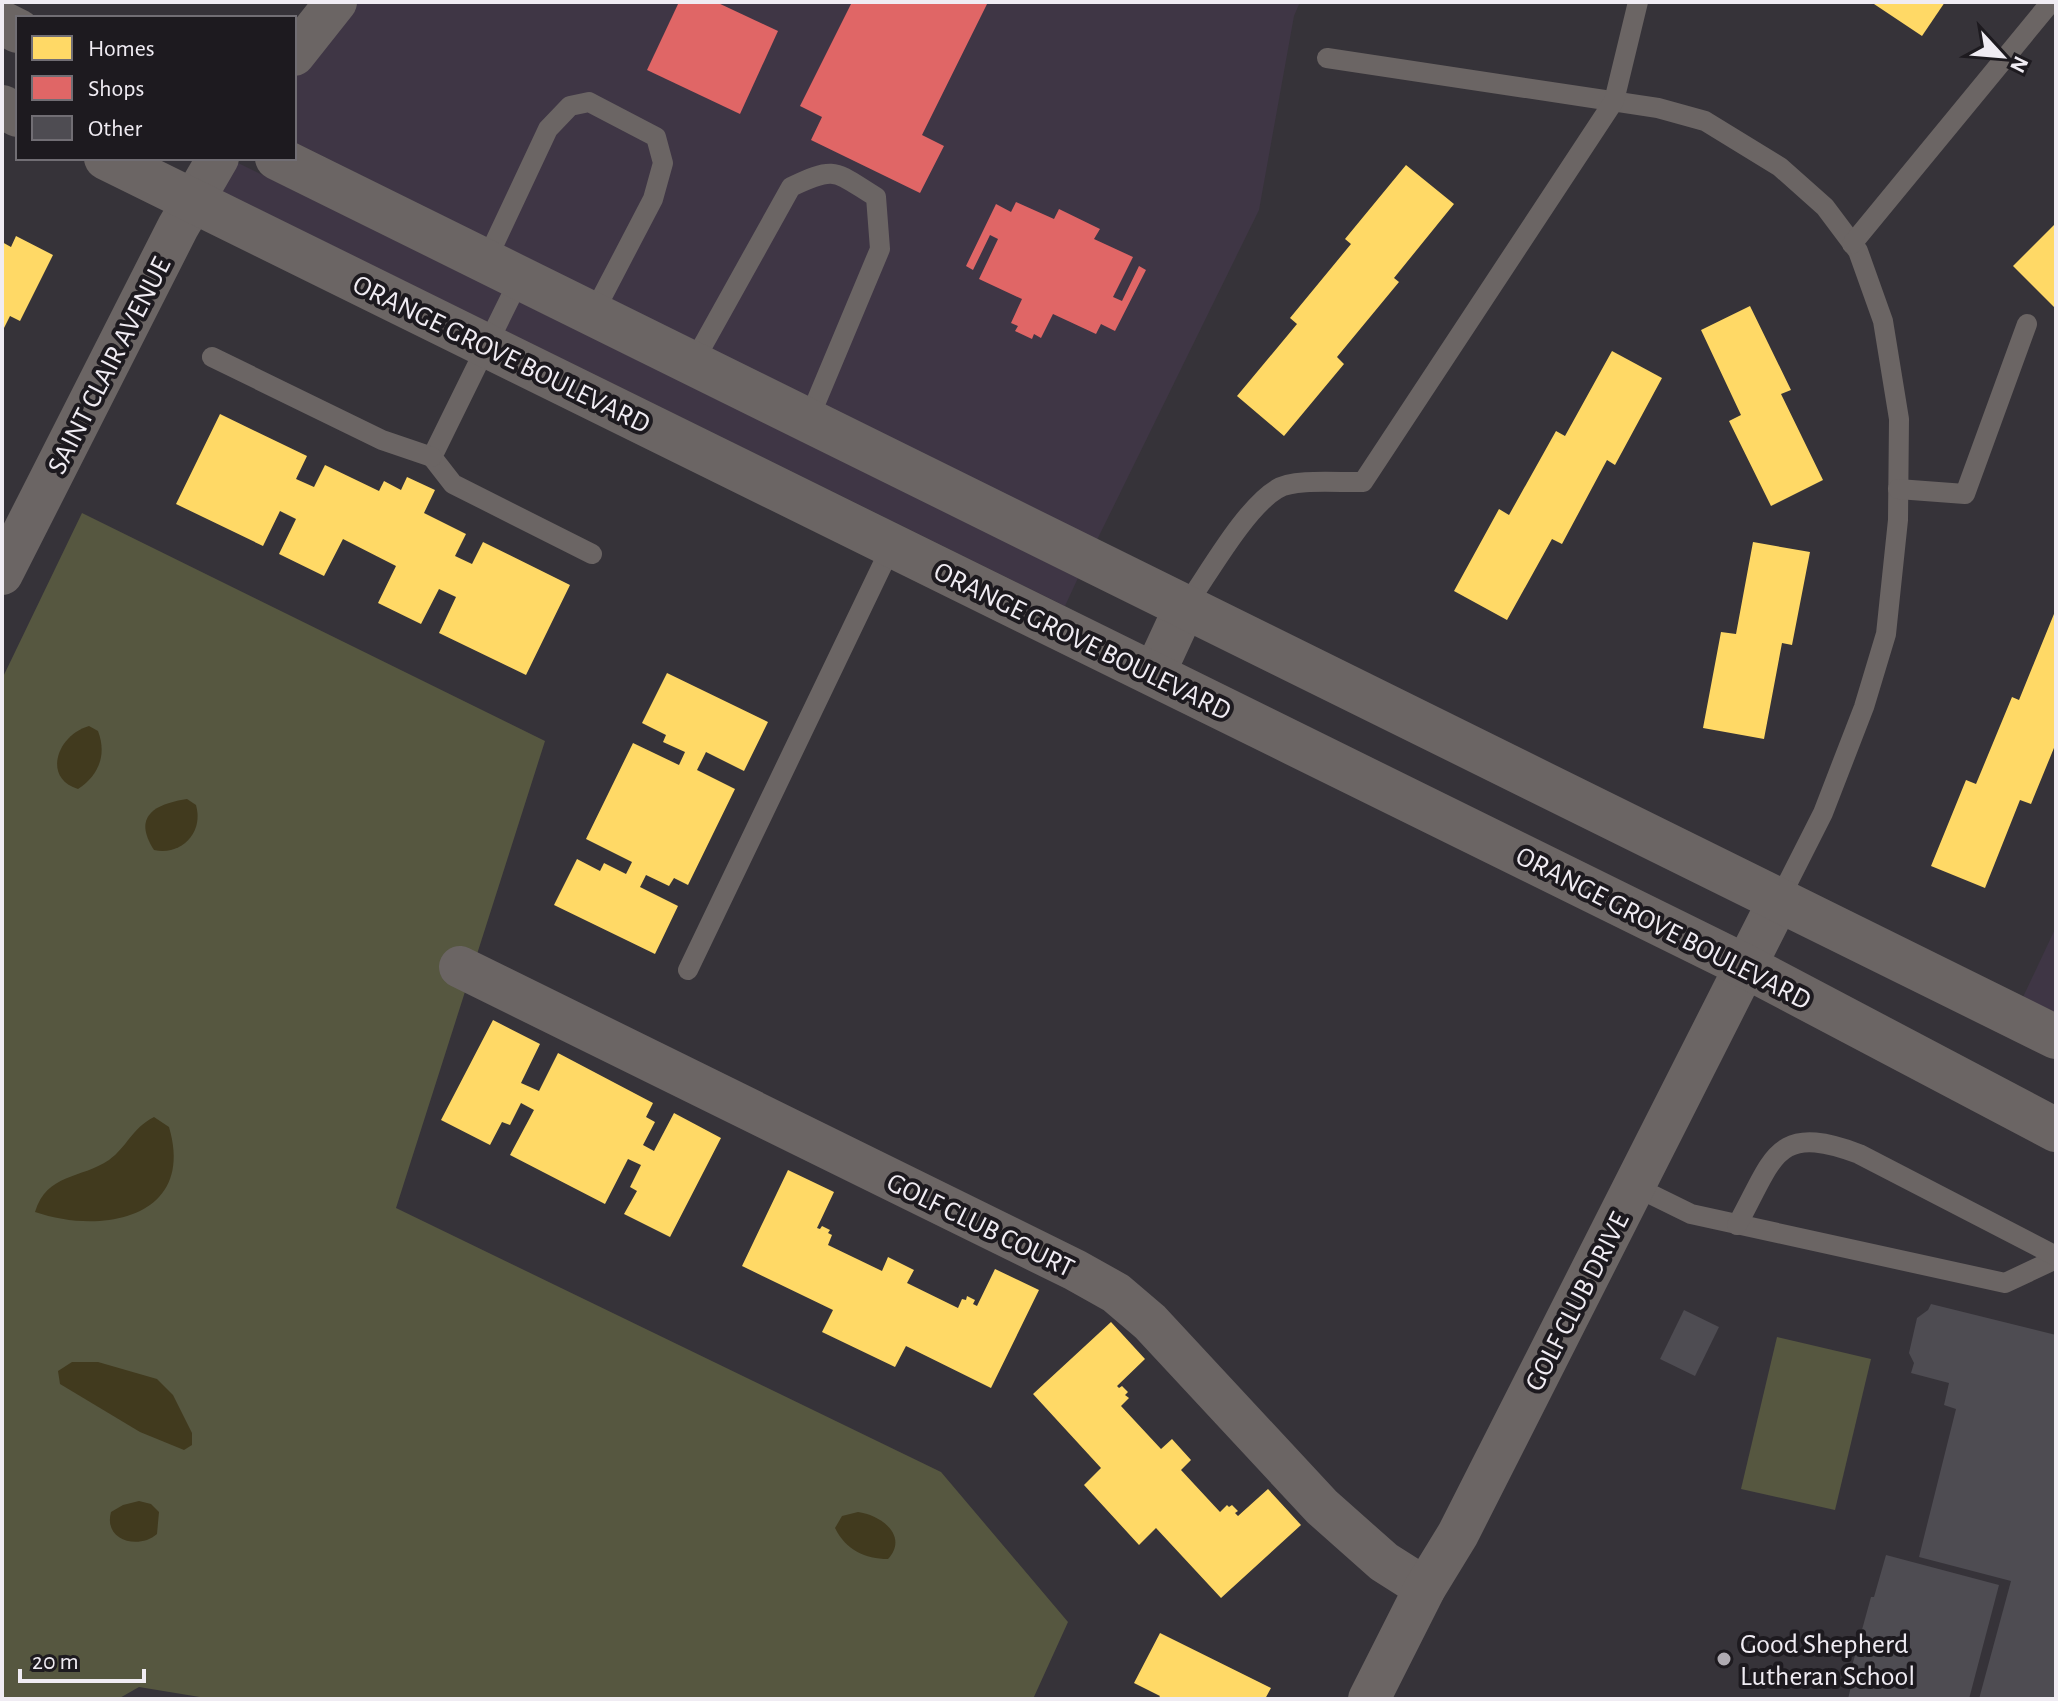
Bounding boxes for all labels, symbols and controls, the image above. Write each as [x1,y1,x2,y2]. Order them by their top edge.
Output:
legend [16,16,296,160]
north arrow [1962,16,2042,96]
text: Homes [88,37,155,61]
text: N [2006,53,2032,76]
text: Shops [88,77,144,101]
text: Other [88,117,142,141]
street label: SAINT CLAIR AVENUE [43,253,177,479]
street label: ORANGE GROVE BOULEVARD [348,271,654,439]
street label: ORANGE GROVE BOULEVARD [929,558,1235,726]
street label: ORANGE GROVE BOULEVARD [1511,842,1815,1015]
street label: GOLF CLUB COURT [882,1168,1078,1283]
street label: GOLF CLUB DRIVE [1521,1208,1635,1396]
place label: Good Shepherd Lutheran School [1740,1631,1915,1691]
scale bar [20,1633,144,1683]
text: 20 m [32,1650,79,1674]
marker: Good Shepherd Lutheran School [1715,1650,1733,1668]

